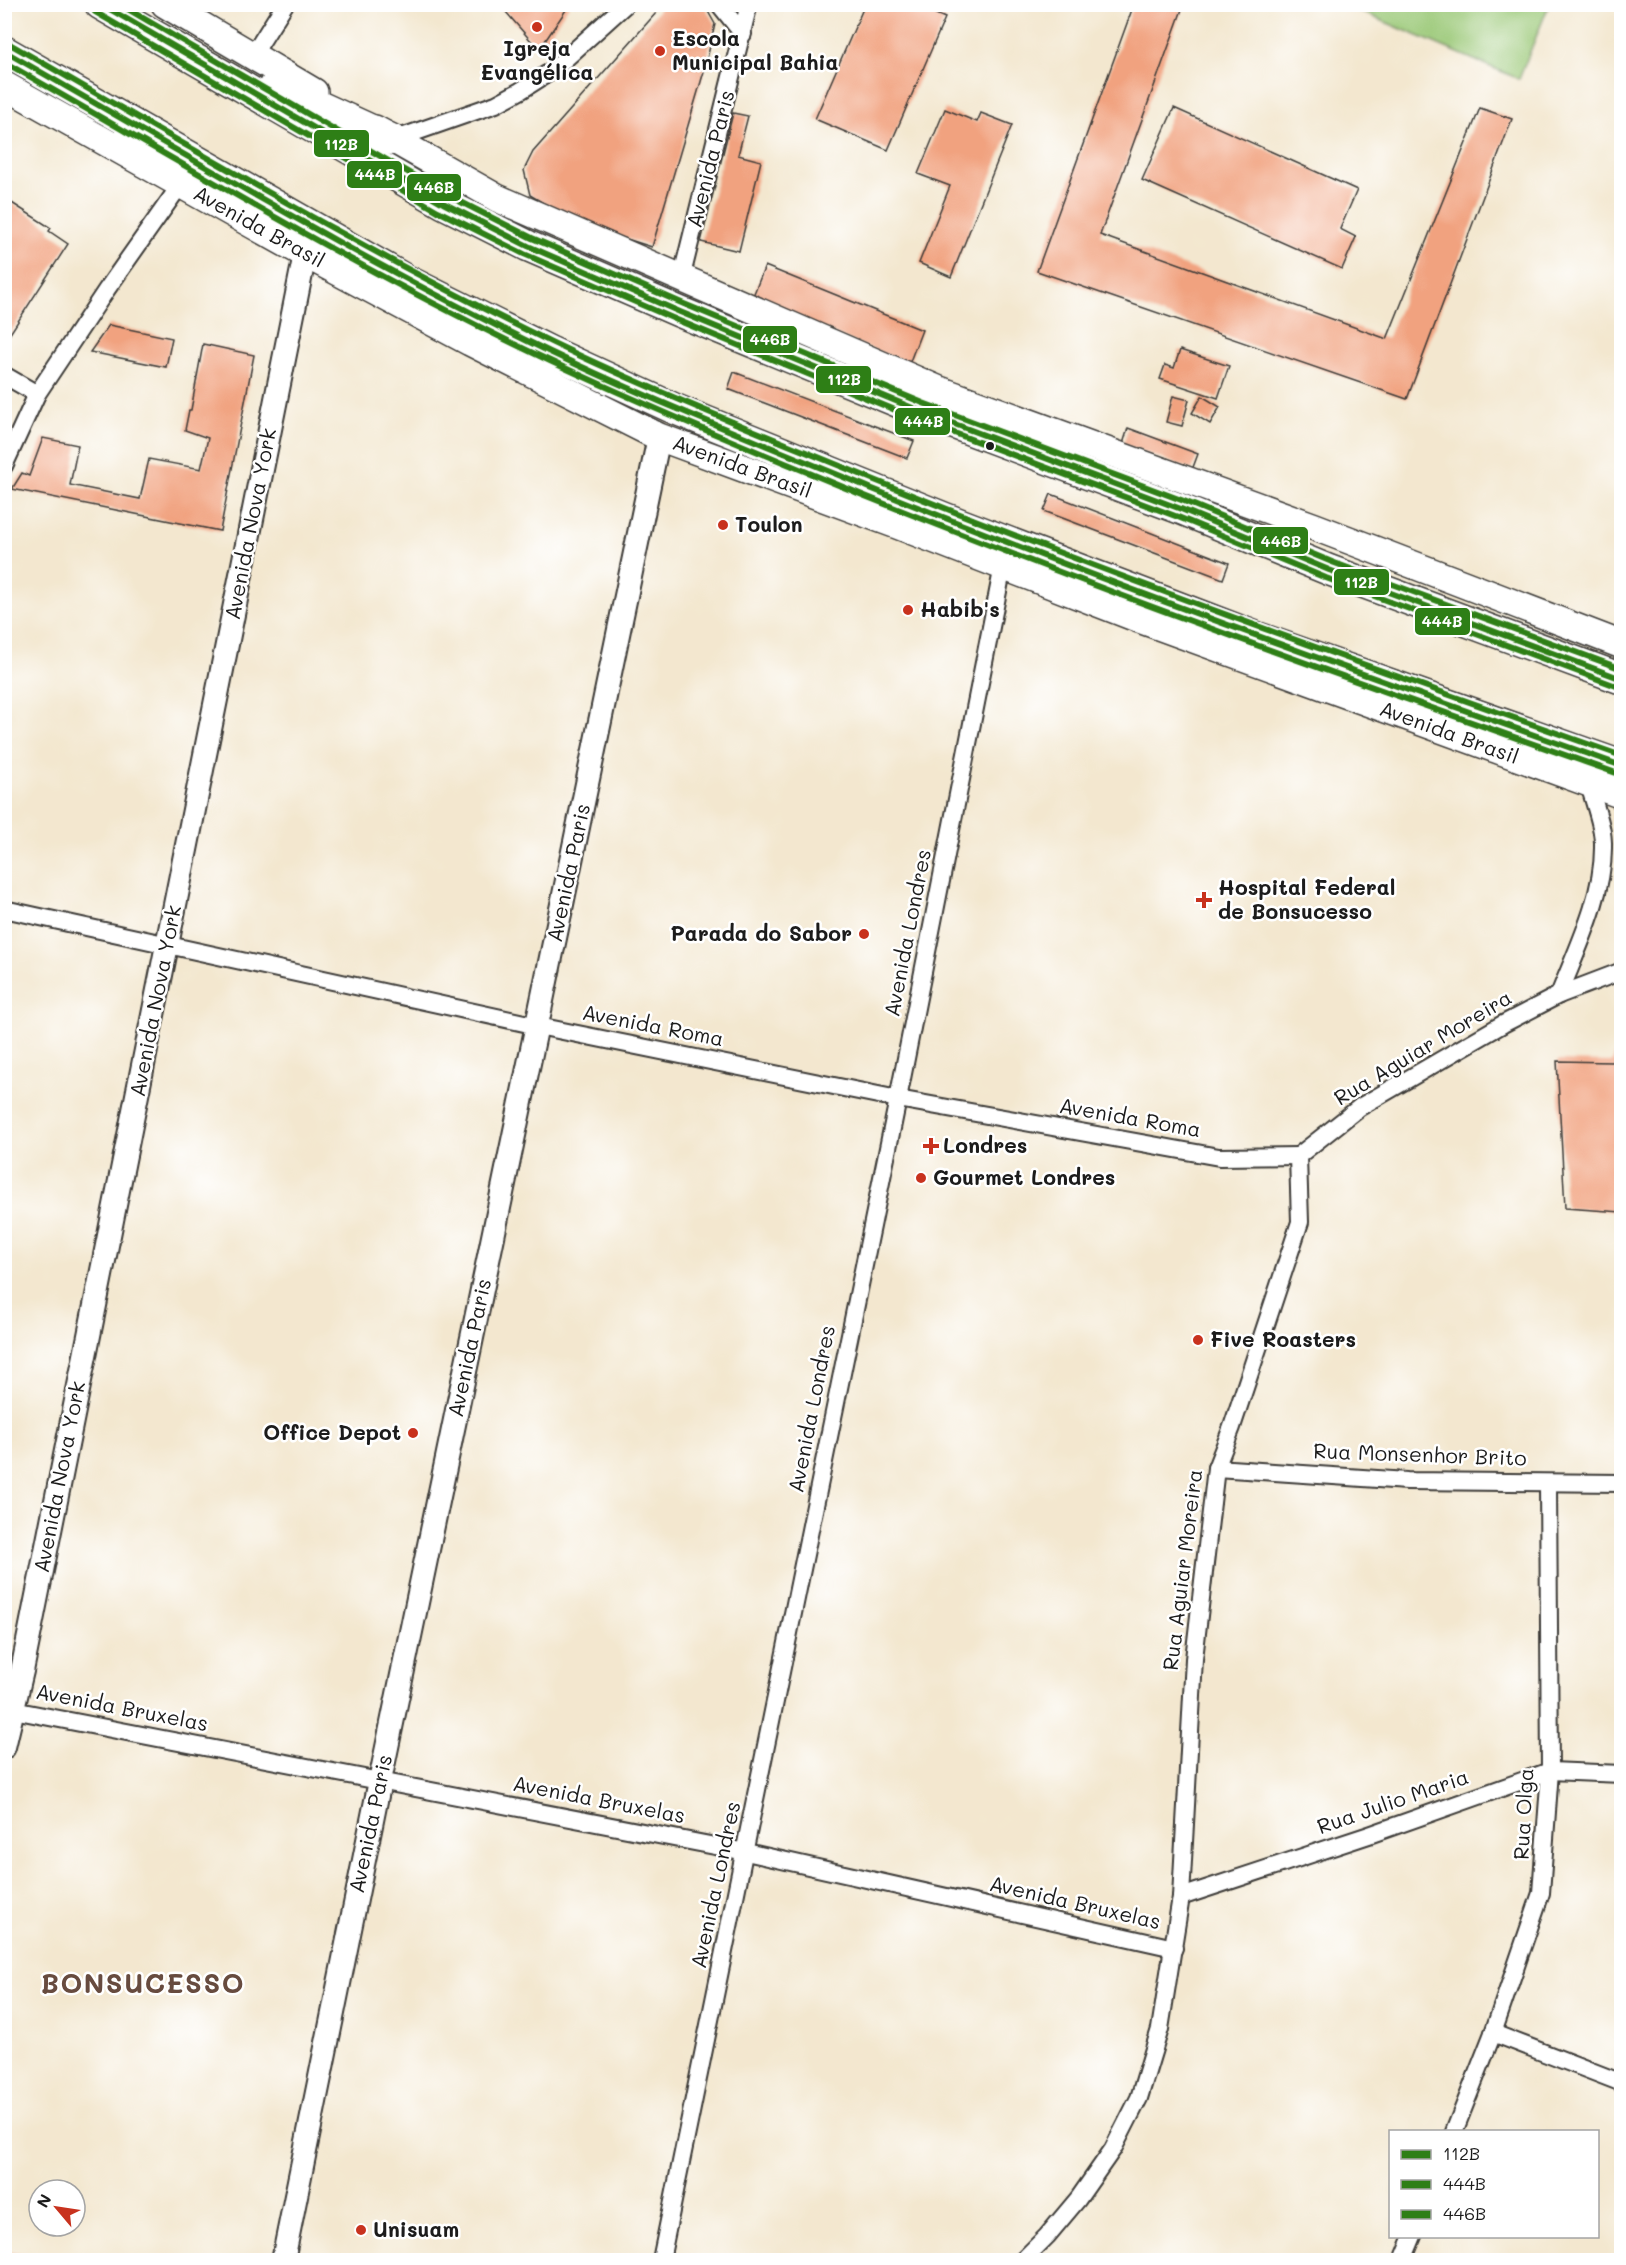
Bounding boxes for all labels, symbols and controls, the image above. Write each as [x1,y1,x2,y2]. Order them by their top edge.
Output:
marker: Igreja Evangélica [530,20,544,34]
place label: Escola Municipal Bahia [672,24,839,75]
place label: Igreja Evangélica [480,34,594,85]
marker: Escola Municipal Bahia [653,44,667,58]
street label: Avenida Paris [679,87,740,230]
line badge: 112B [313,129,370,158]
text: 112B [324,133,358,154]
line badge: 444B [346,160,403,189]
text: 444B [354,163,396,184]
line badge: 446B [406,173,462,202]
text: 446B [414,176,454,197]
street label: Avenida Brasil [189,178,330,273]
line badge: 446B [742,325,798,354]
text: 446B [750,328,790,349]
line badge: 112B [815,365,872,394]
text: 112B [827,368,861,389]
line badge: 444B [894,407,951,436]
text: 444B [902,410,944,431]
street label: Avenida Nova York [218,426,281,622]
street label: Avenida Brasil [669,428,816,503]
unlabelled marker [984,440,996,452]
place label: Toulon [735,510,803,537]
marker: Toulon [716,518,730,532]
line badge: 446B [1252,526,1309,555]
text: 446B [1261,530,1301,551]
line badge: 112B [1333,568,1390,596]
text: 112B [1344,571,1378,592]
place label: Habib's [920,595,1000,622]
marker: Habib's [901,603,915,617]
line badge: 444B [1414,607,1471,636]
text: 444B [1421,610,1463,631]
street label: Avenida Brasil [1376,694,1523,769]
street label: Avenida Paris [540,801,595,944]
street label: Avenida Londres [877,847,936,1019]
place label: Hospital Federal de Bonsucesso [1218,873,1395,924]
marker: Hospital Federal de Bonsucesso [1195,891,1213,909]
street label: Avenida Nova York [123,903,186,1099]
place label: Parada do Sabor [670,919,852,946]
marker: Parada do Sabor [857,927,871,941]
street label: Rua Aguiar Moreira [1328,983,1516,1110]
street label: Avenida Roma [580,998,726,1051]
street label: Avenida Roma [1057,1091,1203,1142]
place label: Londres [943,1131,1027,1158]
marker: Londres [924,1139,938,1153]
place label: Gourmet Londres [933,1163,1115,1190]
marker: Gourmet Londres [914,1171,928,1185]
street label: Avenida Paris [441,1276,496,1419]
street label: Avenida Londres [781,1323,840,1495]
place label: Five Roasters [1210,1325,1356,1352]
marker: Five Roasters [1191,1333,1205,1347]
street label: Avenida Nova York [27,1379,90,1575]
place label: Office Depot [263,1418,401,1445]
marker: Office Depot [406,1426,420,1440]
street label: Rua Monsenhor Brito [1313,1436,1527,1471]
street label: Rua Aguiar Moreira [1156,1468,1207,1672]
street label: Avenida Bruxelas [34,1677,211,1736]
street label: Avenida Paris [342,1752,397,1895]
street label: Rua Julio Maria [1313,1762,1472,1839]
street label: Rua Olga [1507,1767,1538,1861]
street label: Avenida Bruxelas [511,1769,688,1828]
street label: Avenida Londres [684,1799,745,1971]
street label: Avenida Bruxelas [987,1869,1164,1934]
district label: BONSUCESSO [41,1965,245,2000]
legend [1389,2130,1599,2238]
text: 112B [1443,2141,1480,2165]
text: 444B [1443,2171,1486,2195]
north arrow [27,2178,87,2238]
text: N [31,2190,56,2211]
text: 446B [1443,2201,1486,2225]
place label: Unisuam [373,2215,459,2242]
marker: Unisuam [354,2223,368,2237]

